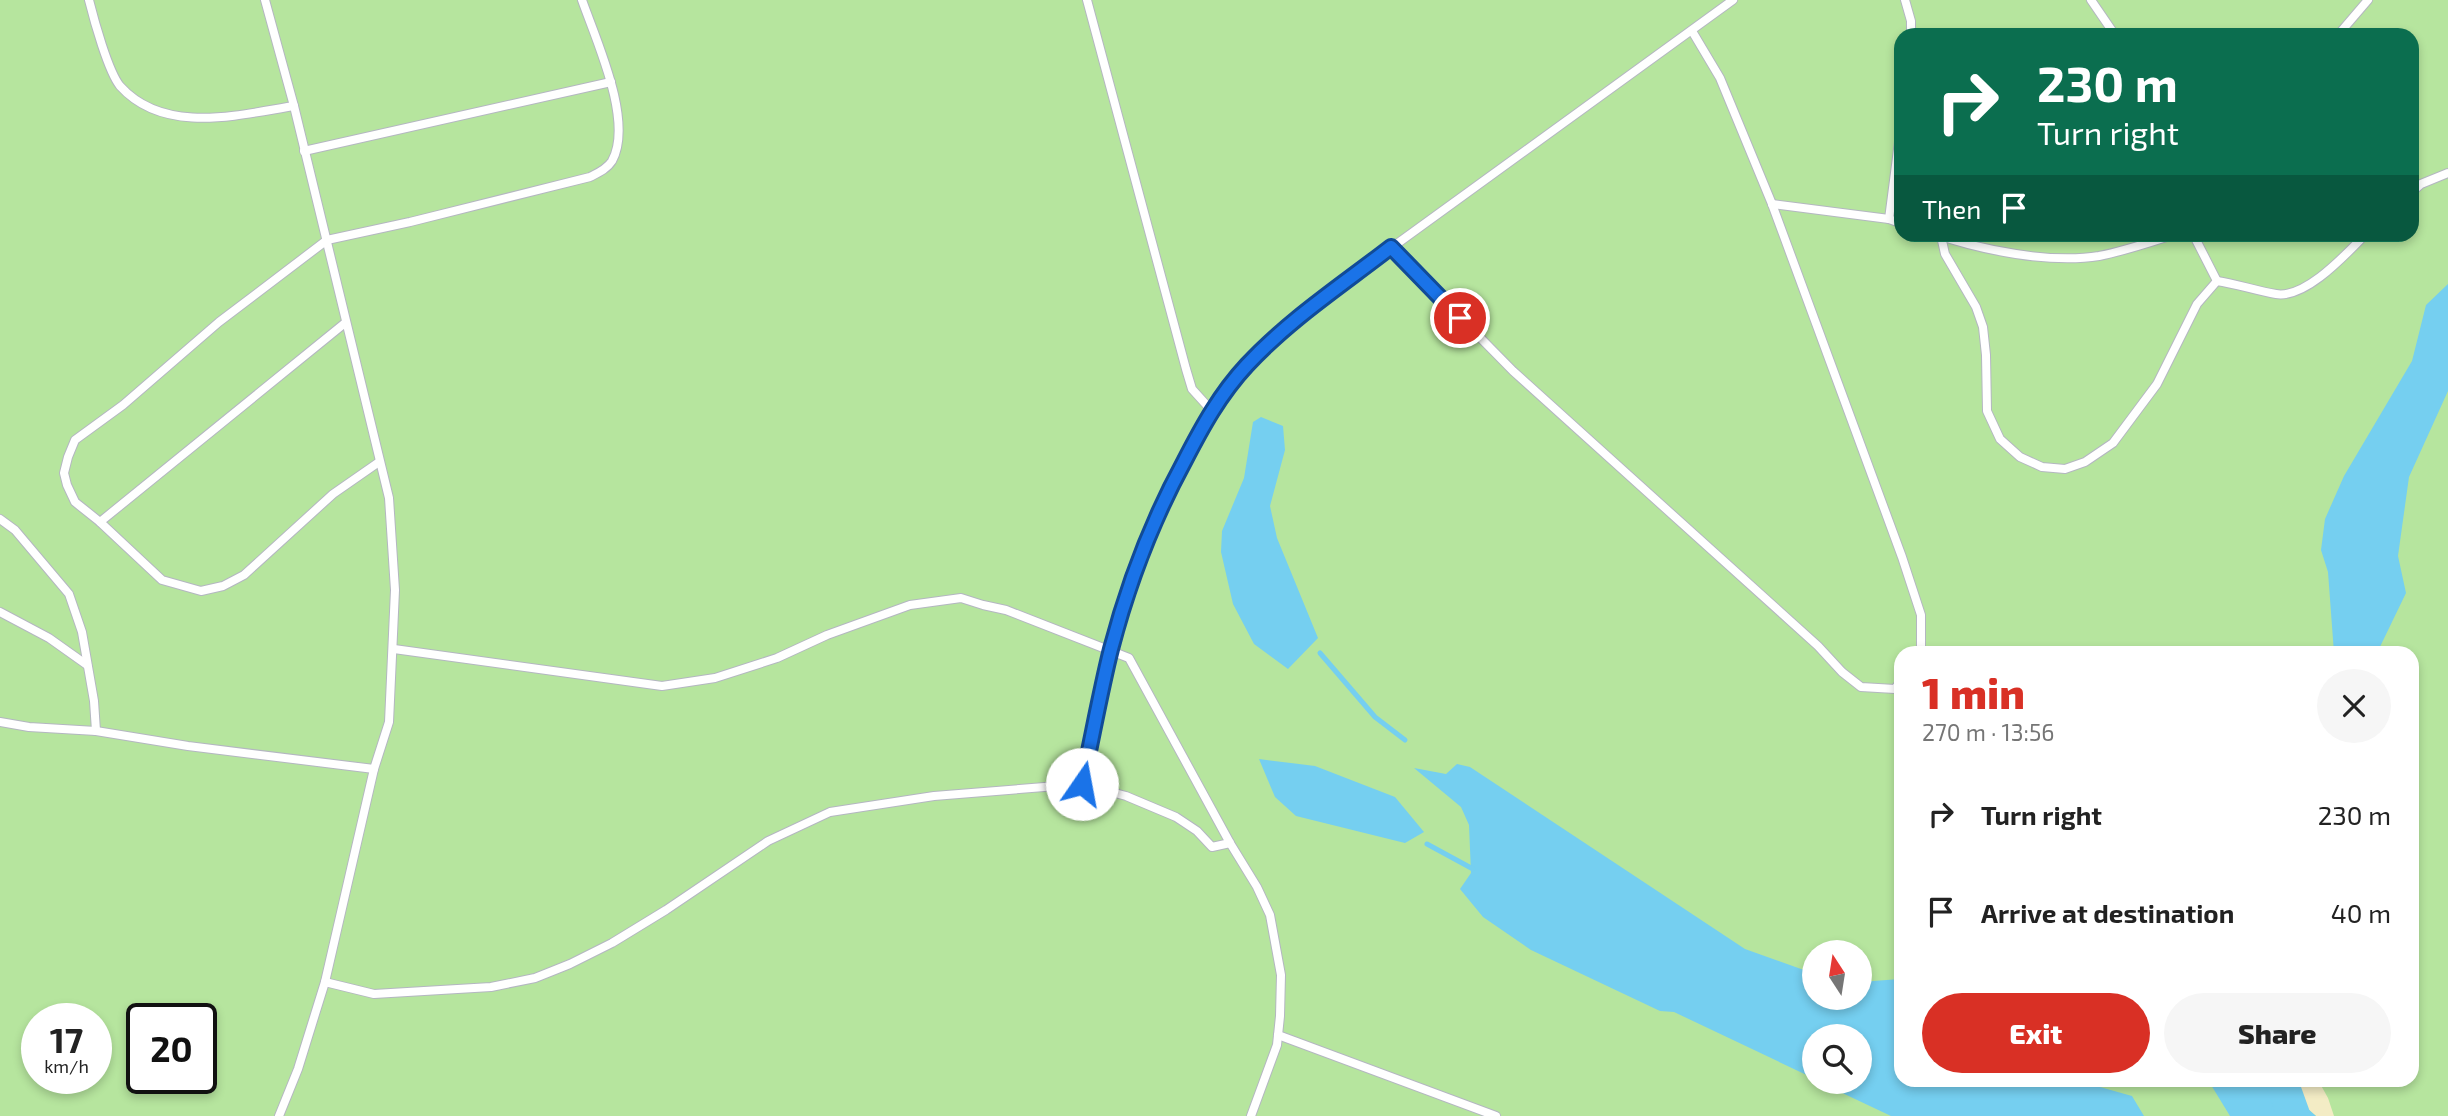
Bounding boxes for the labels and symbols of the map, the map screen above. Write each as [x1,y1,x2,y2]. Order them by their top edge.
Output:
pin [1430,288,1490,348]
position arrow [1045,747,1119,821]
north arrow [1802,940,1872,1010]
speed limit sign: 20 [126,1003,217,1094]

